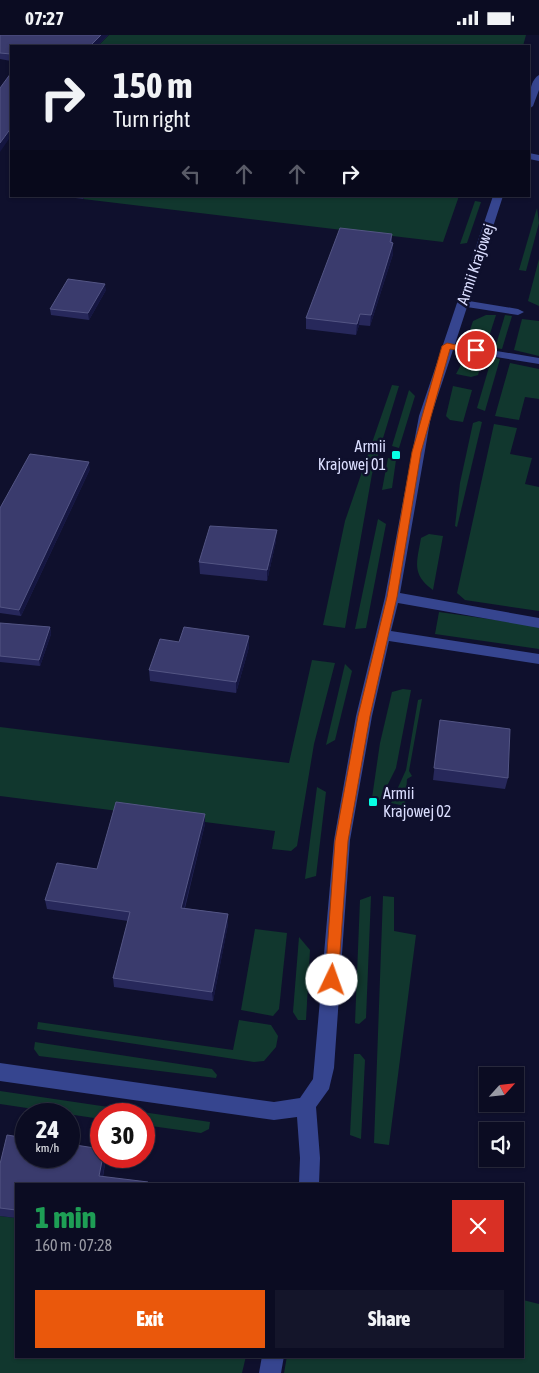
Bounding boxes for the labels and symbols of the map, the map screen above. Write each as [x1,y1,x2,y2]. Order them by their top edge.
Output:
street label: Armii Krajowej [453,221,498,307]
pin [455,329,497,371]
place label: Armii Krajowej 01 [318,437,386,474]
marker: Armii Krajowej 01 [390,449,402,461]
place label: Armii Krajowej 02 [383,784,451,821]
marker: Armii Krajowej 02 [367,796,379,808]
position arrow [305,953,357,1005]
north arrow [479,1067,524,1113]
speed limit sign: 30 [90,1103,155,1168]

